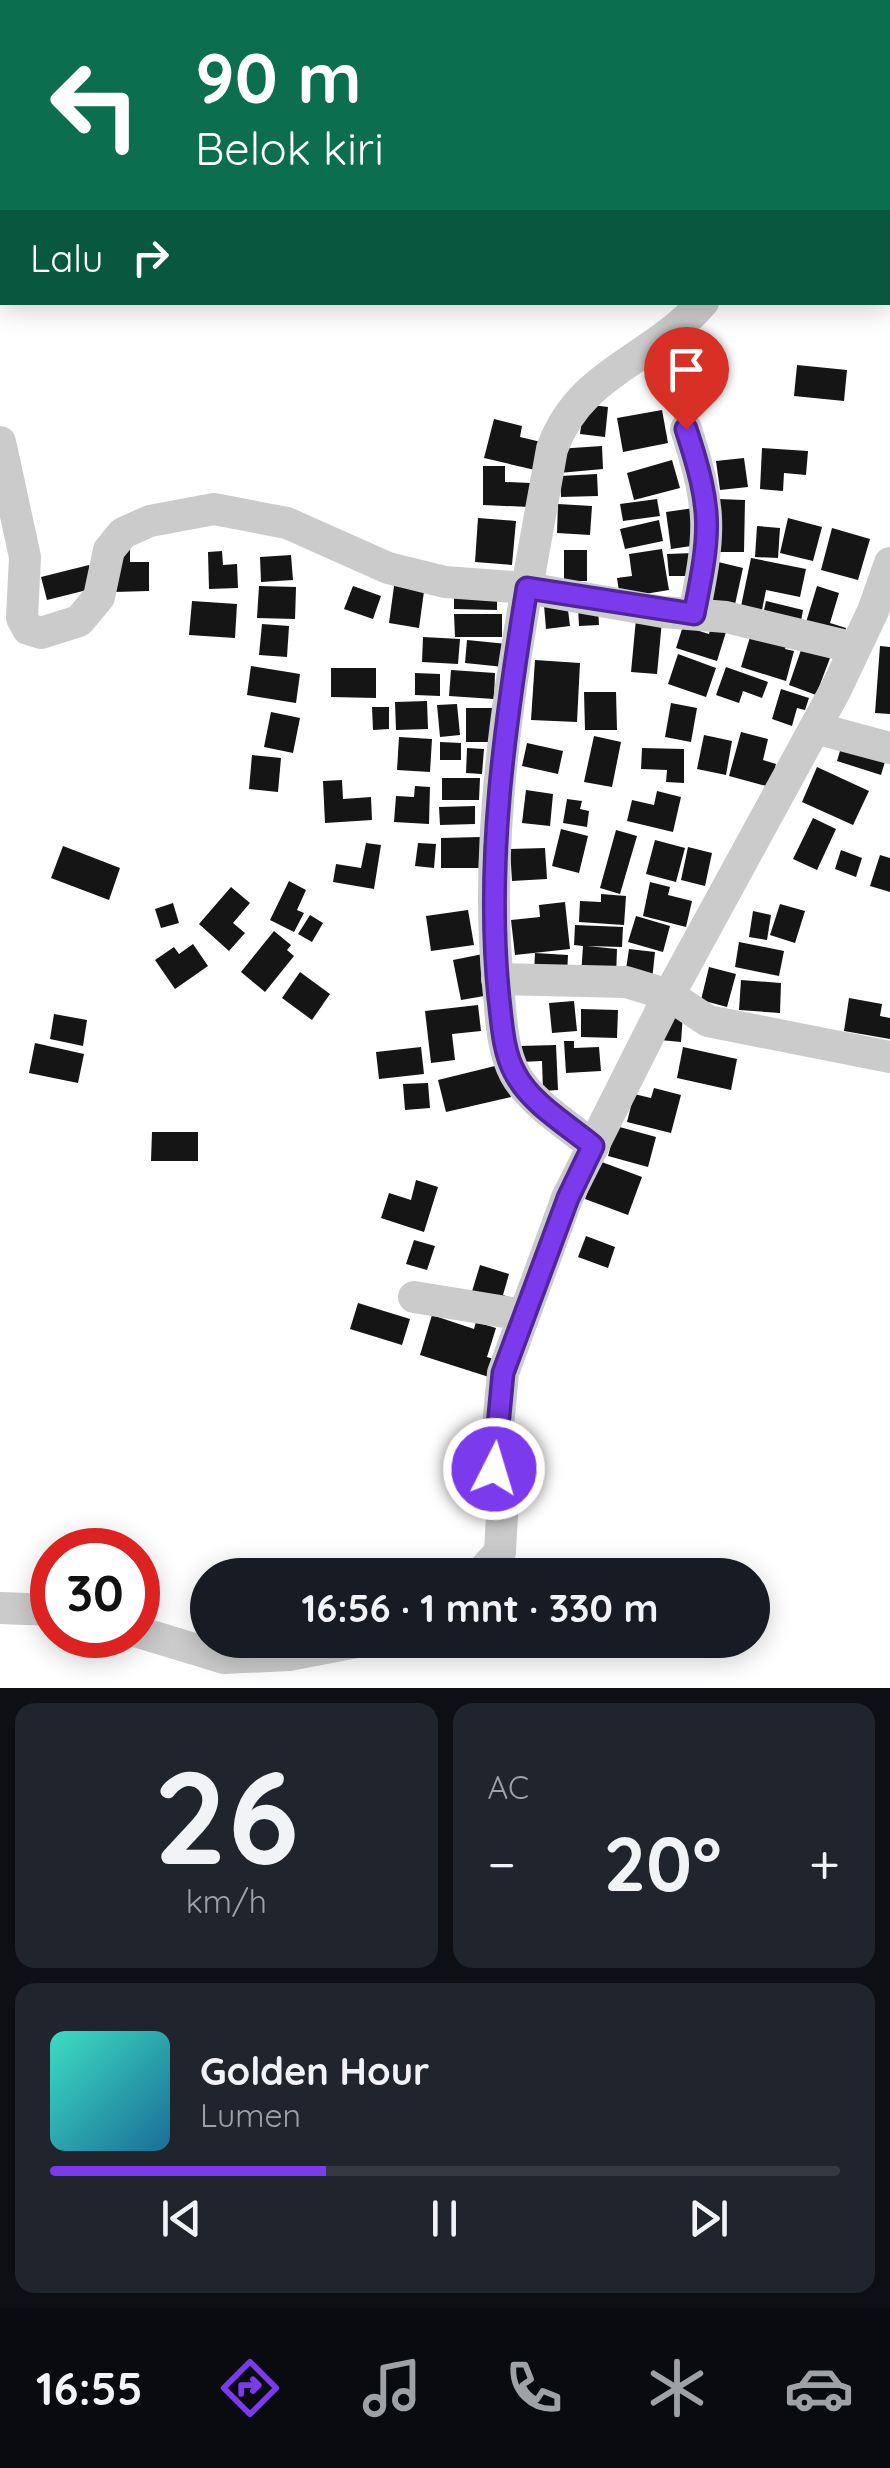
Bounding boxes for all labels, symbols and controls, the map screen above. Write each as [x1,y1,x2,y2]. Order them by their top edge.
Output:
text: 90 m [195,33,362,121]
icon: left [30,40,160,170]
text: Belok kiri [195,120,384,176]
icon: right [123,230,178,285]
text: Lalu [30,234,103,282]
pin [644,327,729,430]
icon: arrive [659,342,714,397]
position arrow [442,1417,546,1521]
speed limit sign: 30 [30,1528,160,1658]
text: 16:56 · 1 mnt · 330 m [302,1584,658,1632]
text: 26 [153,1734,299,1897]
text: AC [488,1767,529,1807]
text: 20° [603,1816,722,1910]
text: − [488,1829,516,1898]
text: + [809,1829,840,1898]
text: km/h [186,1881,267,1921]
text: Golden Hour [200,2047,429,2095]
text: Lumen [200,2095,301,2135]
icon: previous [154,2191,209,2246]
icon: pause [417,2191,472,2246]
icon: next [681,2191,736,2246]
icon: directions [215,2353,285,2423]
icon: music [357,2353,427,2423]
icon: phone [499,2353,569,2423]
icon: climate [642,2353,712,2423]
icon: car [784,2353,854,2423]
text: 16:55 [36,2360,143,2416]

